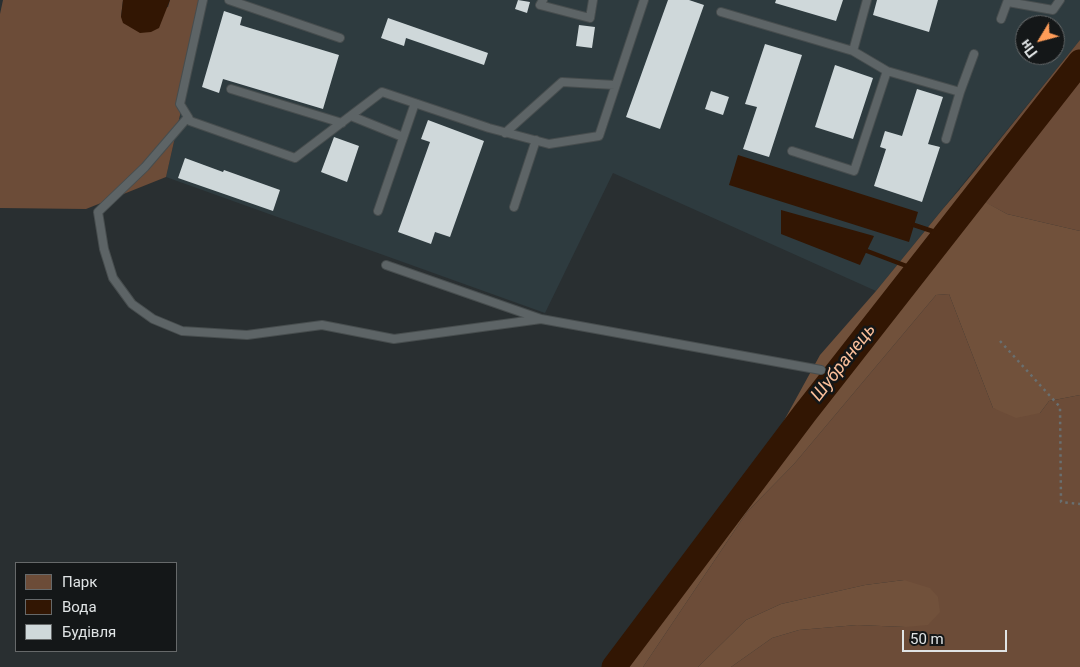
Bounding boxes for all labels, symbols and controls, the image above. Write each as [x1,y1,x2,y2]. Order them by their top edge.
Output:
north arrow [1015,15,1065,65]
text: Пн [1017,36,1041,60]
water label: Шубранець [807,320,881,406]
legend [15,562,178,652]
text: Парк [62,573,97,591]
text: Вода [62,598,97,616]
scale bar [905,620,1010,652]
text: Будівля [62,623,116,641]
text: 50 m [910,630,944,648]

